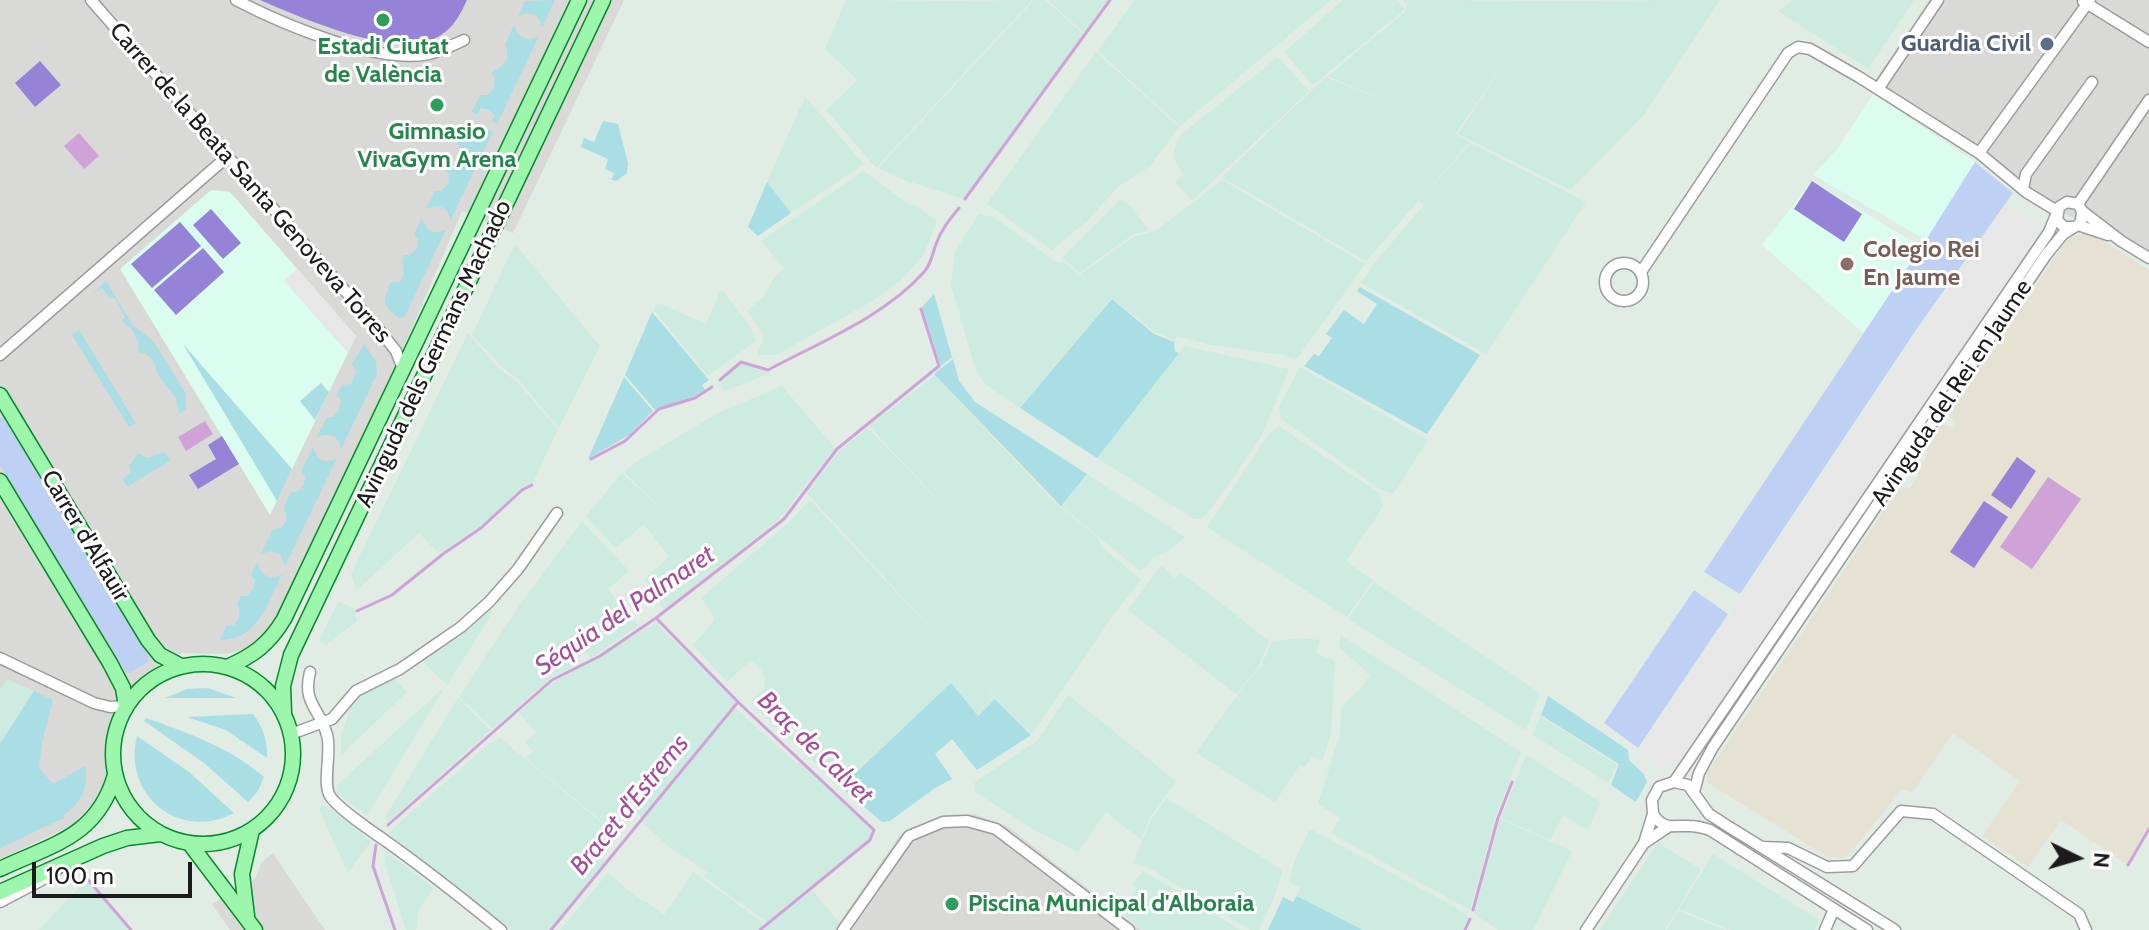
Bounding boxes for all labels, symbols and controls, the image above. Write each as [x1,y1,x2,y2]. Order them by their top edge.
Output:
marker: Estadi Ciutat de València [374,11,392,29]
street label: Carrer de la Beata Santa Genoveva Torres [103,17,397,349]
place label: Guardia Civil [1901,30,2031,58]
place label: Estadi Ciutat de València [317,33,449,89]
marker: Guardia Civil [2038,35,2056,53]
marker: Gimnasio VivaGym Arena [428,96,446,114]
place label: Gimnasio VivaGym Arena [358,118,516,174]
street label: Avinguda dels Germans Machado [350,196,518,512]
place label: Colegio Rei En Jaume [1863,236,1980,292]
marker: Colegio Rei En Jaume [1838,255,1856,273]
street label: Avinguda del Rei en Jaume [1865,274,2039,512]
street label: Carrer d'Alfauir [35,465,135,607]
water label: Séquia del Palmaret [529,539,721,683]
water label: Braç de Calvet [751,685,879,811]
water label: Bracet d'Estrems [564,729,696,881]
north arrow [2037,818,2117,898]
scale bar [36,846,196,896]
text: N [2087,851,2116,869]
text: 100 m [46,861,114,890]
place label: Piscina Municipal d'Alboraia [968,890,1254,918]
marker: Piscina Municipal d'Alboraia [943,895,961,913]

